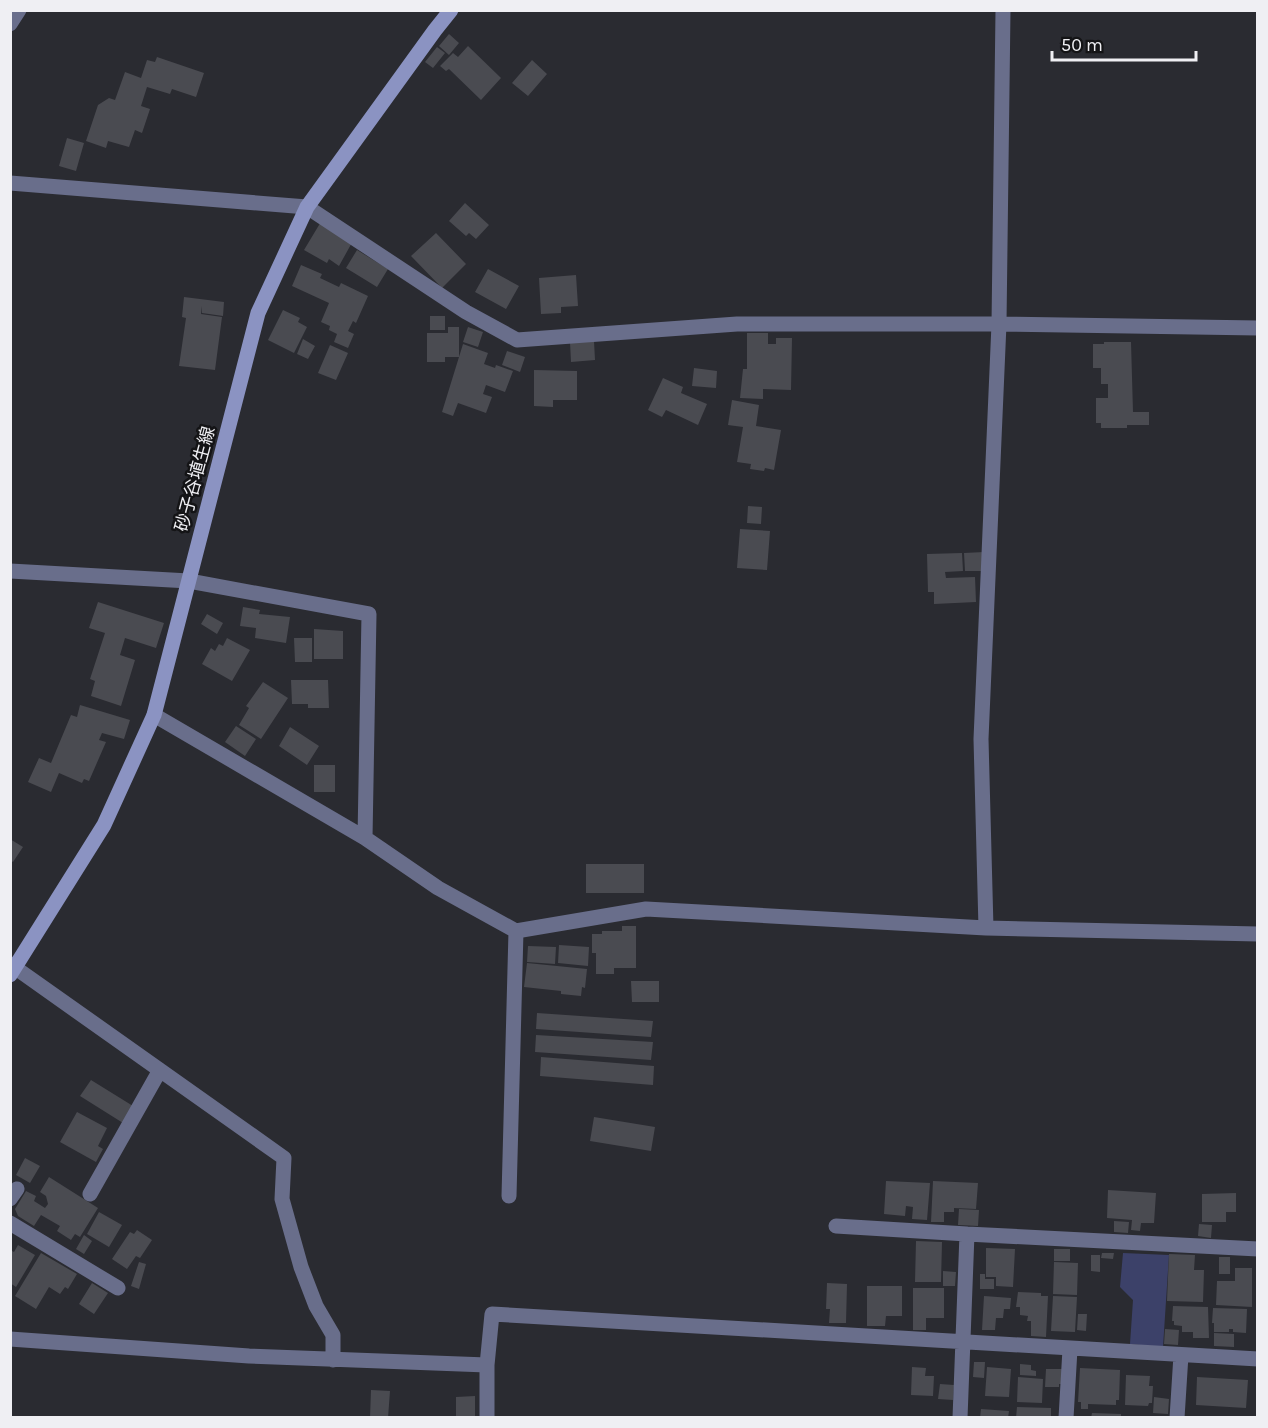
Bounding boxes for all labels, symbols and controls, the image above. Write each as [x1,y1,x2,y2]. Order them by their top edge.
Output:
scale bar [1052,24,1196,62]
text: 50 m [1061,34,1103,56]
street label: 砂子谷埴生線 [170,424,220,534]

